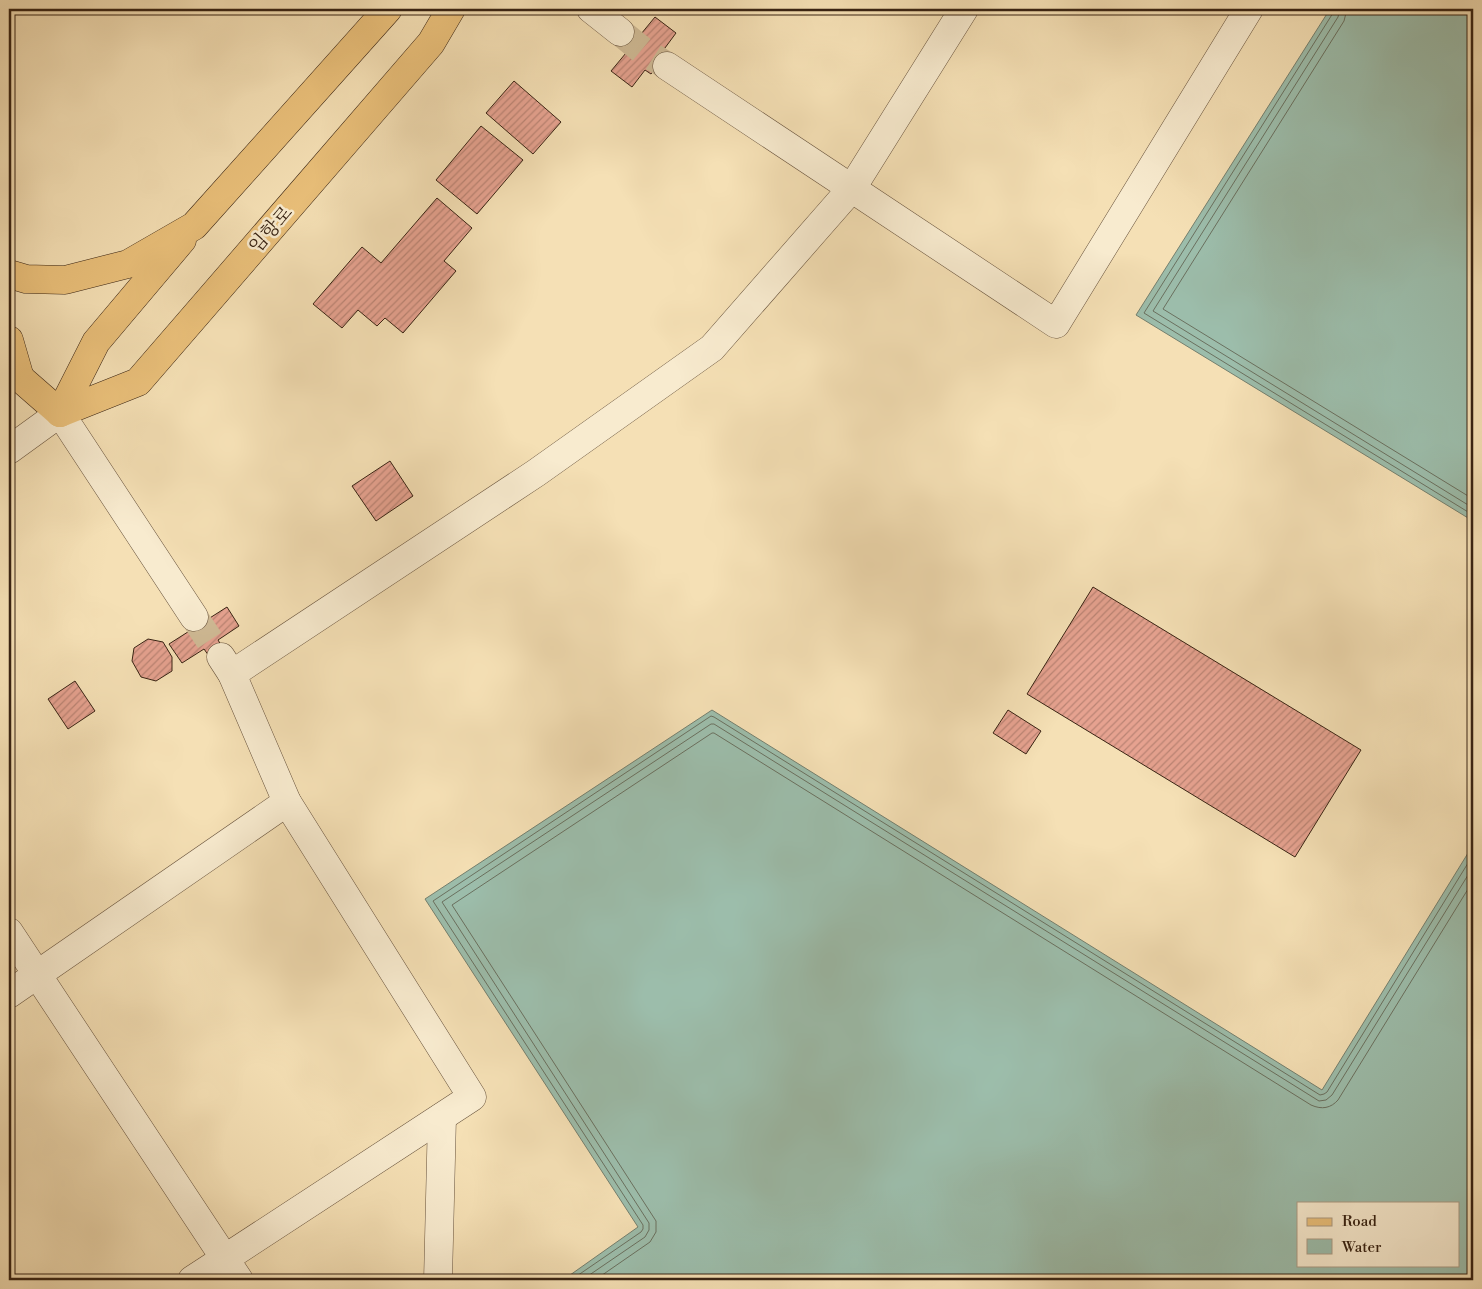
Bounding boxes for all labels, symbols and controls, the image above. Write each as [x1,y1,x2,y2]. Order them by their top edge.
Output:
street label: 임항로 [244,201,298,258]
legend [1297,1202,1460,1266]
text: Road [1342,1212,1377,1231]
text: Water [1341,1238,1382,1257]

